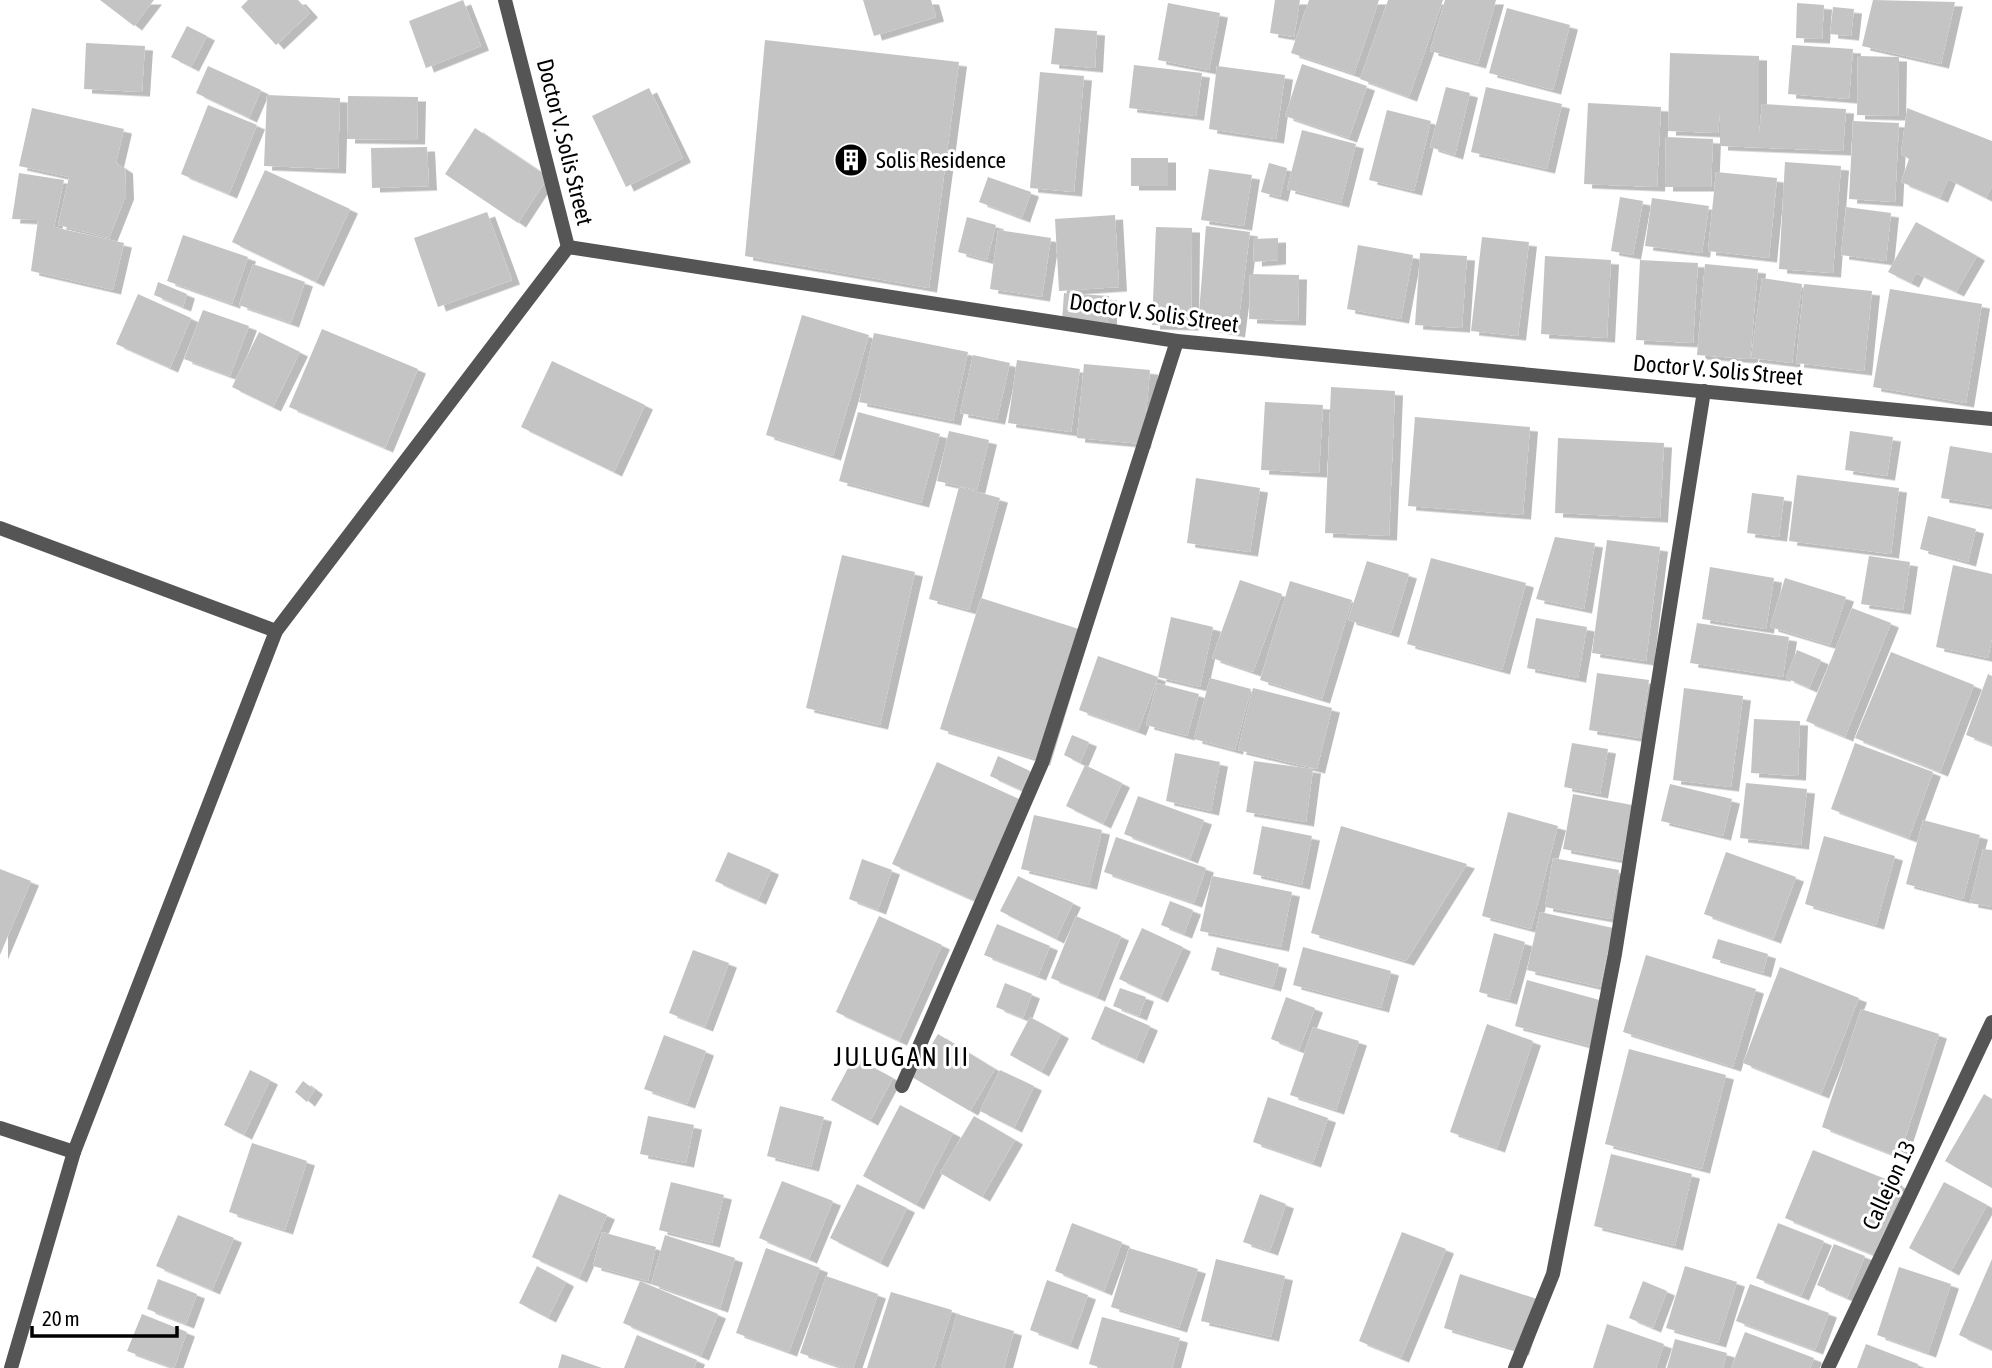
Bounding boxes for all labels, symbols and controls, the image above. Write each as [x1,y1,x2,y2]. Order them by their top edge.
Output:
street label: Doctor V. Solis Street [532,56,598,228]
building icon: Solis Residence [832,141,870,179]
place label: Solis Residence [876,147,1006,173]
street label: Doctor V. Solis Street [1068,288,1240,338]
street label: Doctor V. Solis Street [1632,350,1804,390]
district label: JULUGAN III [834,1042,970,1072]
street label: Callejon 13 [1857,1136,1921,1234]
scale bar [32,1294,177,1338]
text: 20 m [42,1306,80,1330]

